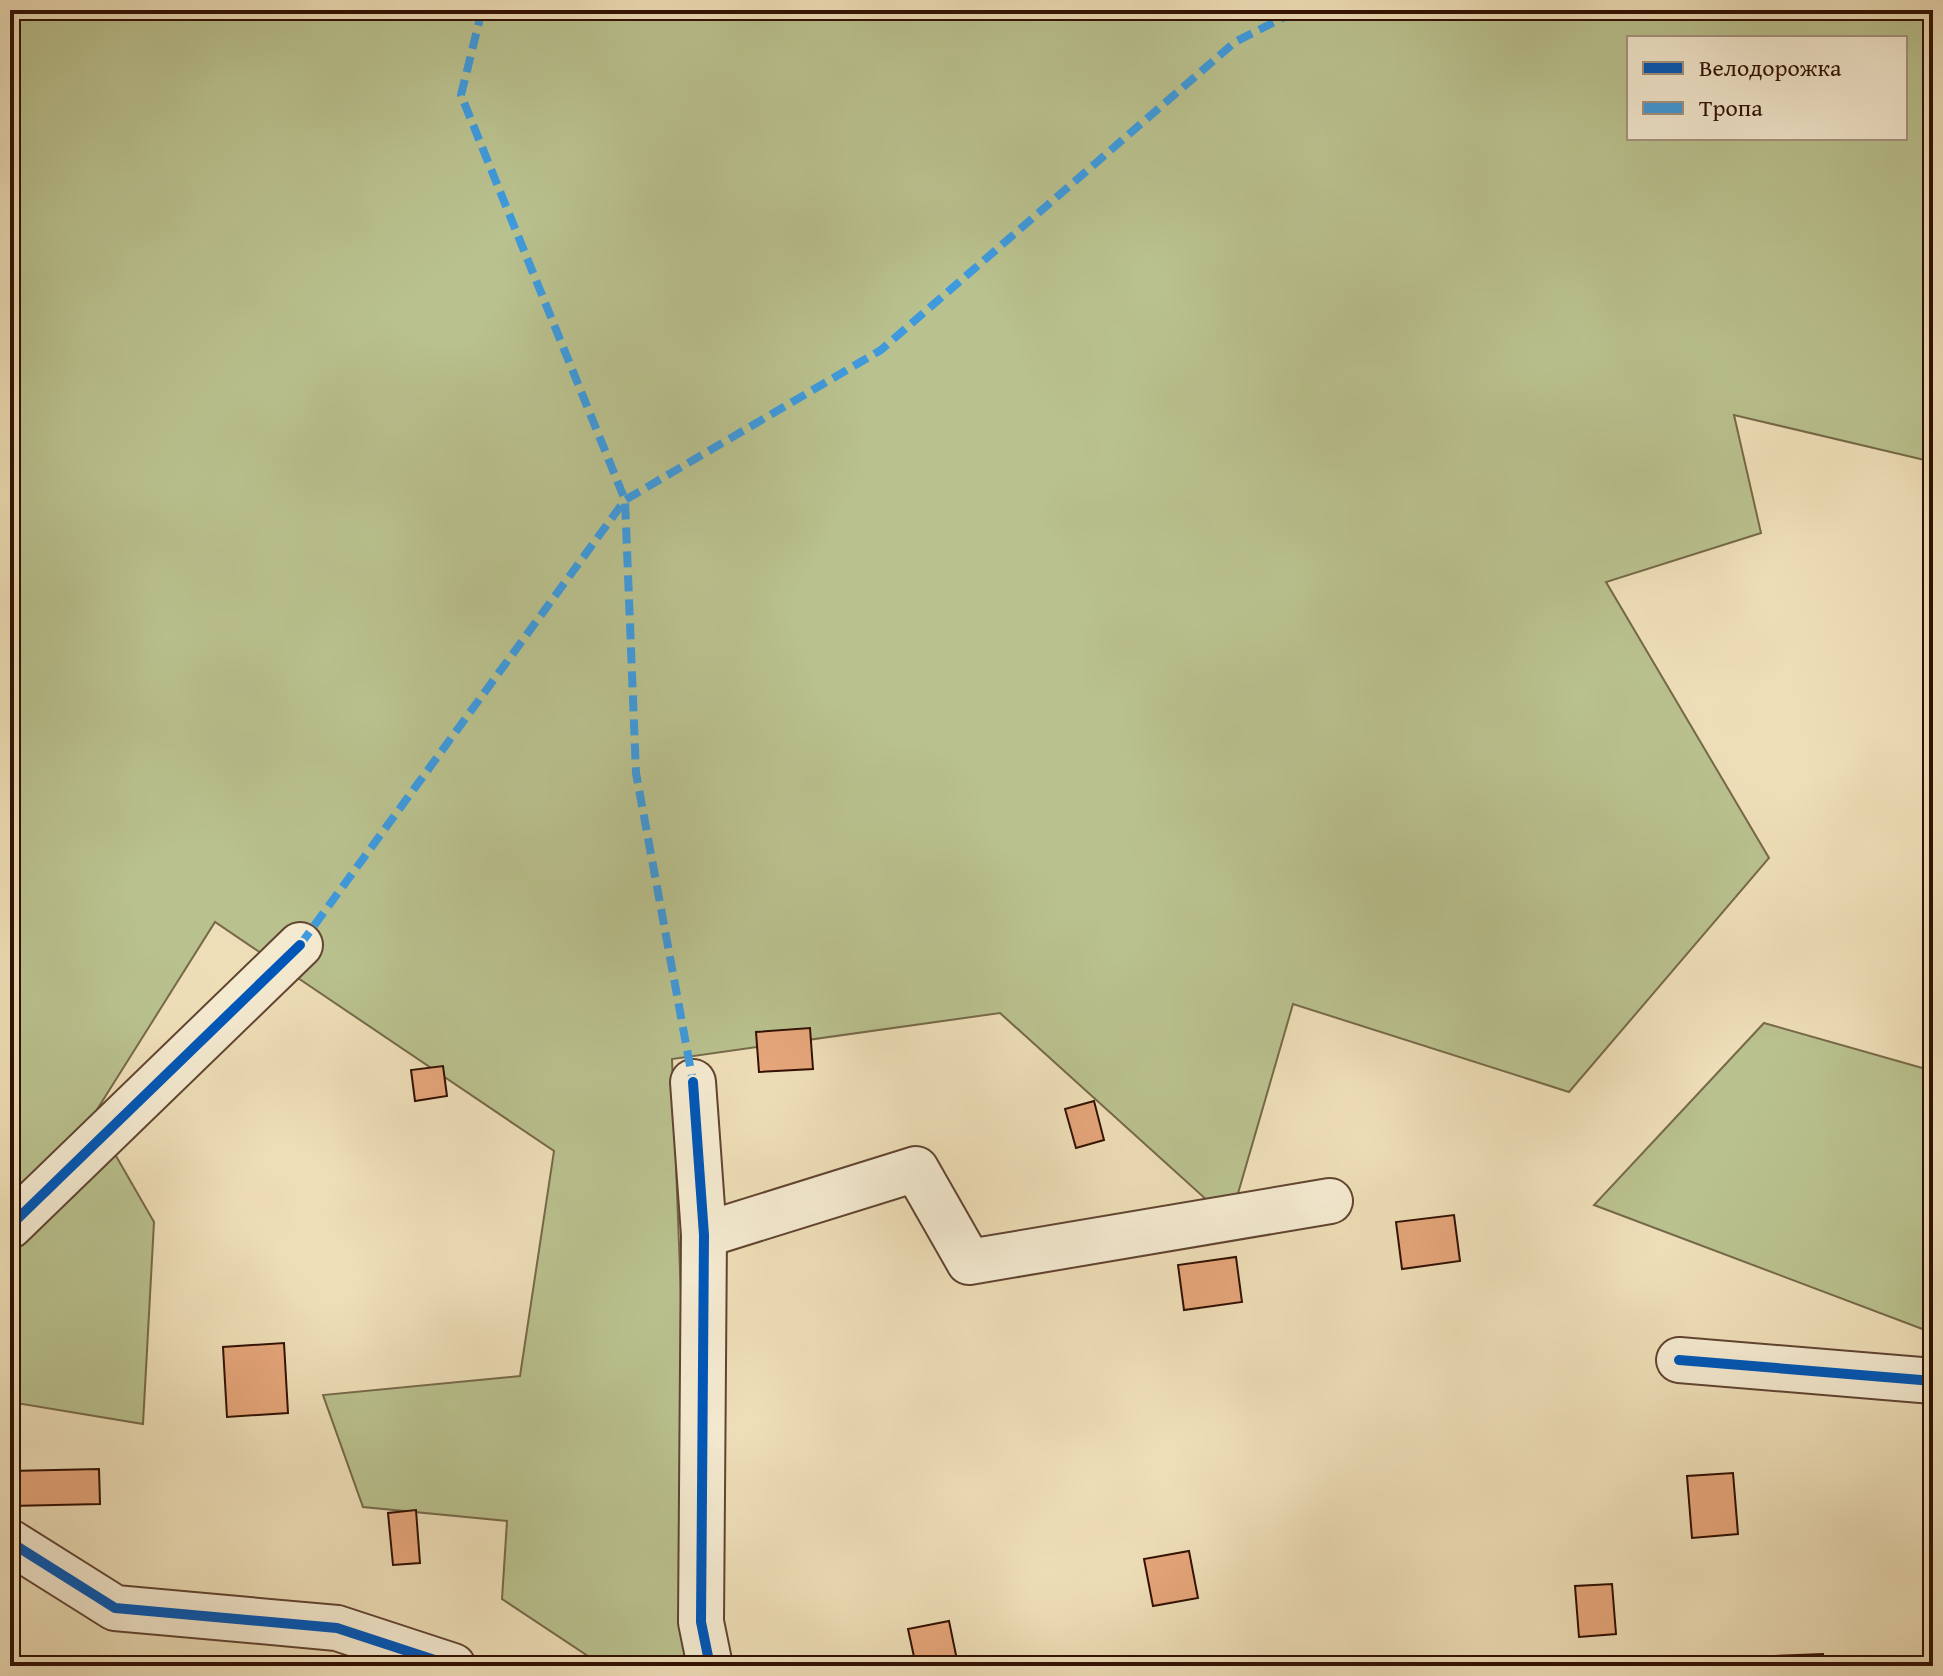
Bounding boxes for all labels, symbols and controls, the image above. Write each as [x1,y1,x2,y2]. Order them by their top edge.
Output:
legend [1627,36,1907,140]
text: Велодорожка [1699,50,1842,85]
text: Тропа [1699,90,1763,125]

